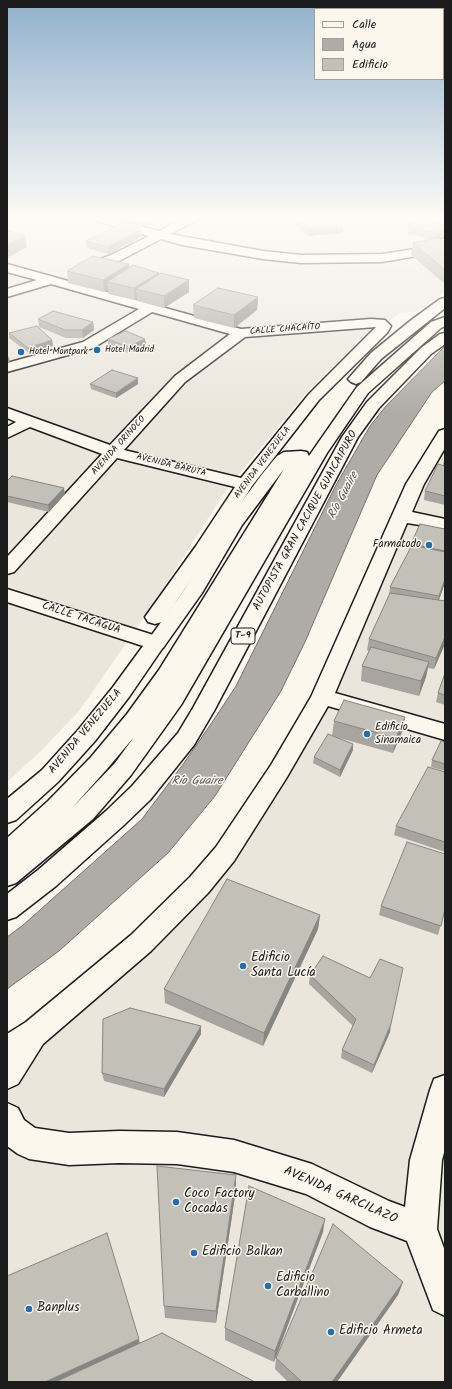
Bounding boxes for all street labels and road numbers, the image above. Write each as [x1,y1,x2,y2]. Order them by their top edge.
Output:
street label: CALLE CHACAÍTO [249,322,321,338]
street label: AVENIDA ORINOCO [90,414,148,478]
street label: AVENIDA VENEZUELA [232,425,294,501]
street label: AUTOPISTA GRAN CACIQUE GUAICAIPURO [251,429,361,613]
street label: AVENIDA BARUTA [135,452,207,480]
street label: CALLE TACAGUA [40,600,122,638]
road number: T-9 [231,628,255,644]
street label: AVENIDA VENEZUELA [47,687,125,777]
street label: AVENIDA GARCILAZO [281,1164,399,1228]

